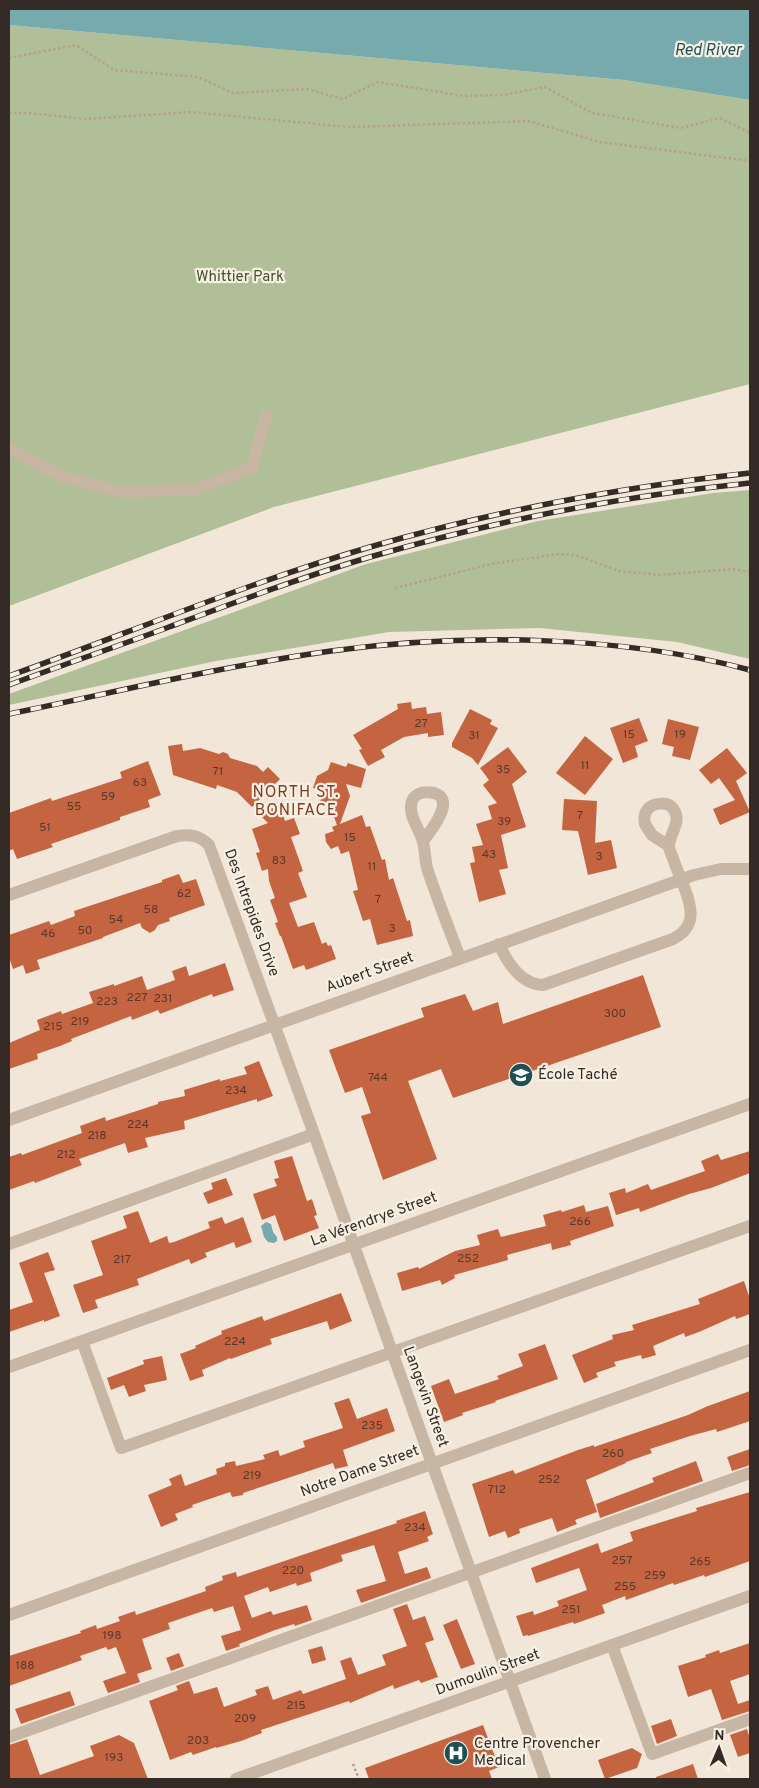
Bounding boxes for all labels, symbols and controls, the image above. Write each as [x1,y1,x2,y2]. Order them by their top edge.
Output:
water label: Red River [675,41,743,61]
park label: Whittier Park [196,268,284,287]
house number: 27 [414,716,428,732]
house number: 15 [623,727,635,743]
house number: 19 [674,727,686,743]
house number: 31 [468,728,480,744]
house number: 11 [581,758,589,774]
house number: 35 [496,762,510,778]
house number: 71 [213,764,223,780]
house number: 63 [133,775,147,791]
district label: NORTH ST. BONIFACE [252,783,340,821]
house number: 59 [101,789,115,805]
house number: 55 [67,799,81,815]
house number: 7 [577,808,583,824]
house number: 39 [497,814,511,830]
house number: 51 [39,820,51,836]
house number: 15 [344,830,356,846]
street label: Des Intrepides Drive [219,847,283,979]
house number: 43 [482,847,496,863]
house number: 3 [595,849,603,865]
house number: 83 [272,853,286,869]
house number: 11 [368,859,376,875]
house number: 62 [177,886,191,902]
house number: 7 [375,892,381,908]
house number: 58 [144,902,158,918]
house number: 54 [108,912,124,928]
house number: 3 [388,921,396,937]
house number: 50 [77,923,93,939]
house number: 46 [41,926,55,942]
street label: Aubert Street [324,948,416,998]
house number: 227 [127,990,147,1006]
house number: 231 [153,991,173,1007]
house number: 223 [96,994,118,1010]
house number: 300 [604,1006,626,1022]
house number: 219 [71,1014,89,1030]
house number: 215 [43,1019,63,1035]
school or university icon: École Taché [508,1062,534,1088]
place label: École Taché [538,1065,618,1085]
house number: 744 [368,1070,388,1086]
house number: 234 [225,1083,247,1099]
house number: 224 [127,1117,149,1133]
house number: 218 [87,1128,107,1144]
house number: 212 [56,1147,76,1163]
street label: La Vérendrye Street [308,1188,440,1252]
house number: 266 [569,1214,591,1230]
house number: 252 [457,1251,479,1267]
house number: 217 [113,1252,131,1268]
house number: 224 [224,1334,246,1350]
street label: Langevin Street [398,1344,452,1450]
house number: 235 [361,1418,383,1434]
street label: Notre Dame Street [298,1442,422,1502]
house number: 260 [602,1446,624,1462]
house number: 219 [243,1468,261,1484]
house number: 252 [538,1472,560,1488]
house number: 712 [488,1482,506,1498]
house number: 234 [404,1520,426,1536]
house number: 257 [612,1553,632,1569]
house number: 265 [689,1554,711,1570]
house number: 220 [282,1563,304,1579]
house number: 259 [644,1568,666,1584]
house number: 255 [614,1579,636,1595]
house number: 251 [561,1602,581,1618]
house number: 198 [103,1628,121,1644]
street label: Dumoulin Street [433,1645,543,1701]
house number: 188 [15,1658,35,1674]
house number: 215 [286,1698,306,1714]
house number: 209 [234,1711,256,1727]
north arrow [694,1723,744,1773]
text: N [714,1728,725,1745]
house number: 203 [187,1733,209,1749]
place label: Centre Provencher Medical [474,1735,600,1771]
hospital icon: Centre Provencher Medical [443,1740,469,1766]
house number: 193 [105,1750,123,1766]

